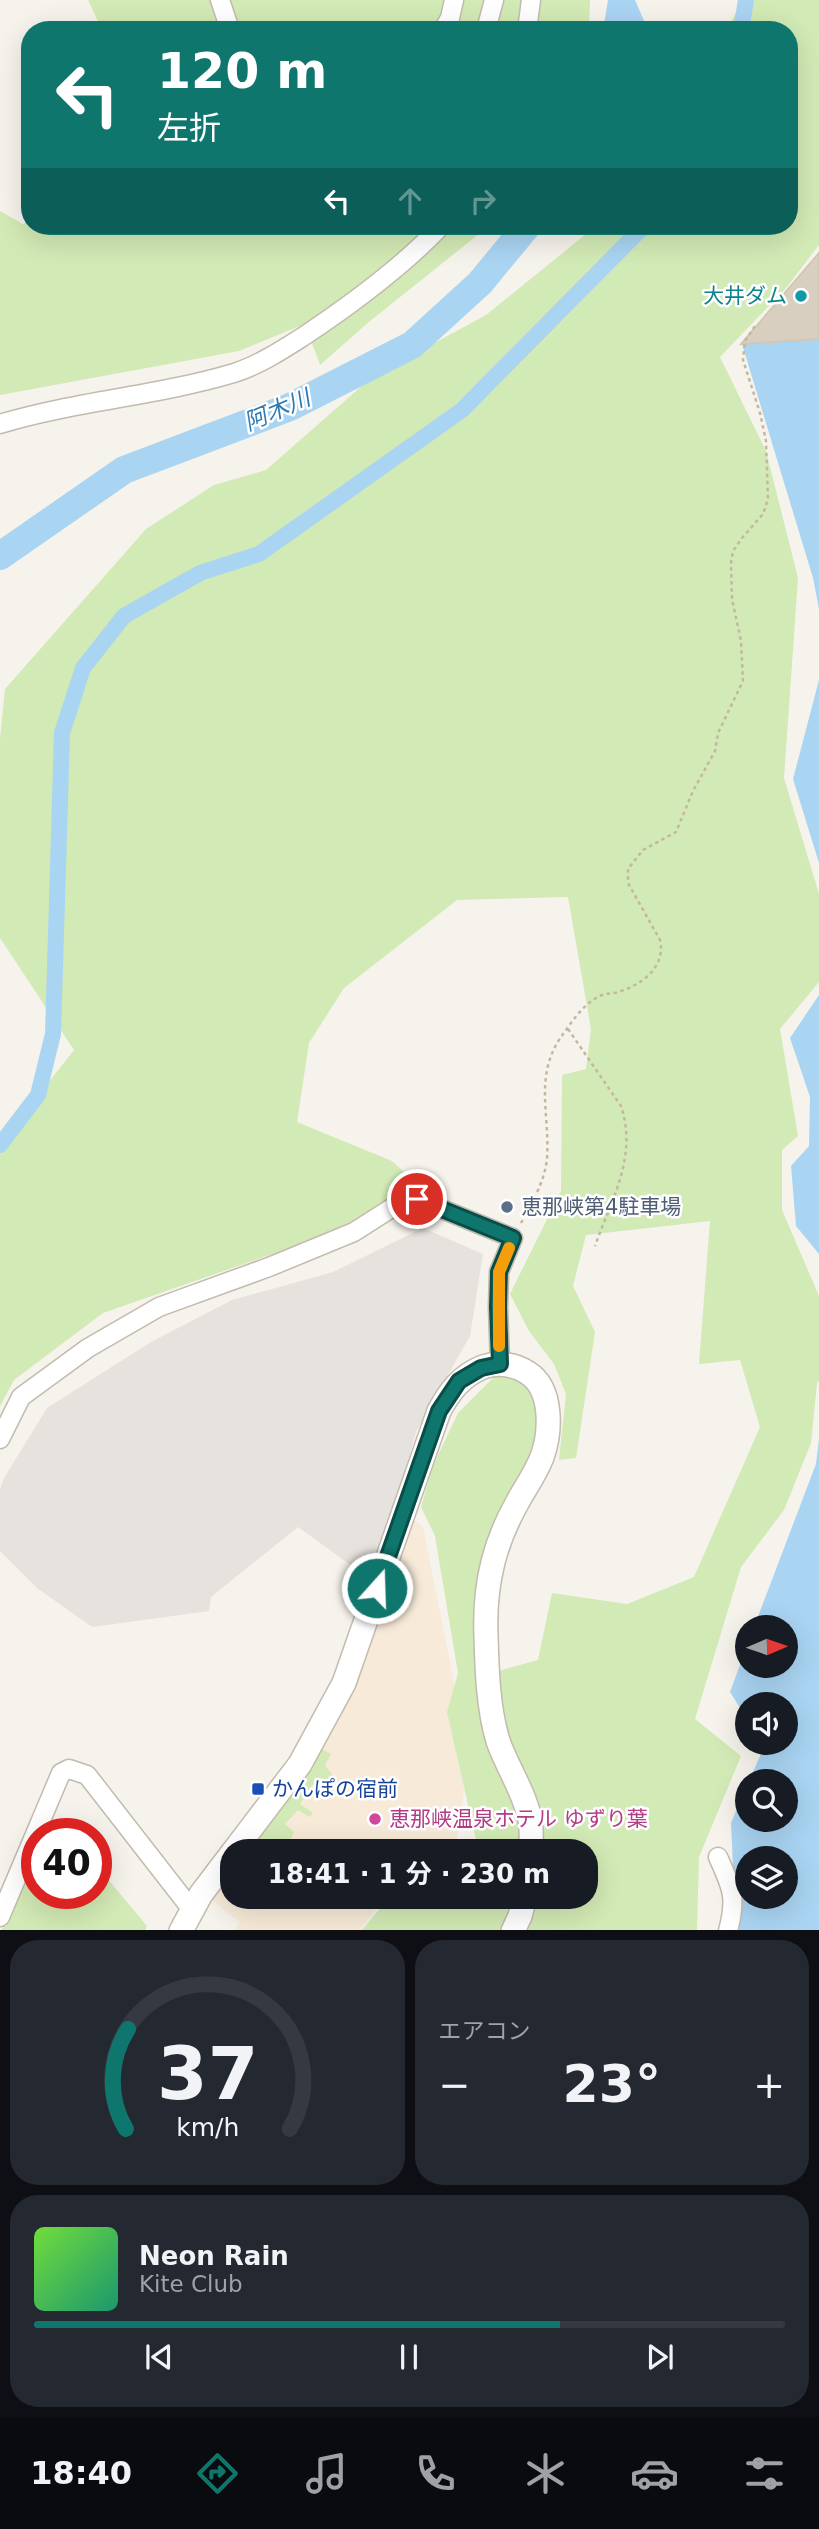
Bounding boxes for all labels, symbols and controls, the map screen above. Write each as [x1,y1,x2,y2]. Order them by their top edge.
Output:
text: 120 m [157,43,327,100]
icon: left [42,49,133,140]
text: 左折 [157,109,221,147]
icon: left [318,182,356,220]
icon: ahead [391,182,429,220]
icon: right [464,182,502,220]
place label: 大井ダム [703,284,787,308]
marker: 大井ダム [793,288,809,304]
water label: 阿木川 [240,383,317,435]
pin [387,1169,447,1229]
icon: arrive [398,1180,436,1218]
place label: 恵那峡第4駐車場 [521,1195,681,1219]
marker: 恵那峡第4駐車場 [499,1199,515,1215]
position arrow [340,1551,414,1625]
north arrow [735,1615,798,1678]
map controls [735,1615,798,1909]
button: sound [735,1692,798,1755]
button: search [735,1769,798,1832]
place label: かんぽの宿前 [272,1777,398,1801]
marker: かんぽの宿前 [250,1781,266,1797]
place label: 恵那峡温泉ホテル ゆずり葉 [389,1807,648,1831]
marker: 恵那峡温泉ホテル ゆずり葉 [367,1811,383,1827]
speed limit sign: 40 [21,1818,112,1909]
button: layers [735,1846,798,1909]
text: 18:41 · 1 分 · 230 m [268,1859,550,1889]
text: エアコン [439,2018,531,2044]
text: 37 [157,2031,258,2116]
text: 23° [563,2054,661,2114]
text: − [439,2063,470,2107]
text: + [753,2063,785,2107]
text: km/h [176,2112,239,2141]
text: Neon Rain [139,2241,289,2271]
text: Kite Club [139,2271,243,2297]
icon: previous [140,2338,178,2376]
icon: pause [390,2338,428,2376]
icon: next [641,2338,679,2376]
icon: directions [193,2449,242,2498]
icon: music [302,2449,351,2498]
icon: phone [411,2449,460,2498]
icon: climate [521,2449,570,2498]
icon: car [630,2449,679,2498]
icon: filters [740,2449,789,2498]
text: 18:40 [30,2454,132,2492]

